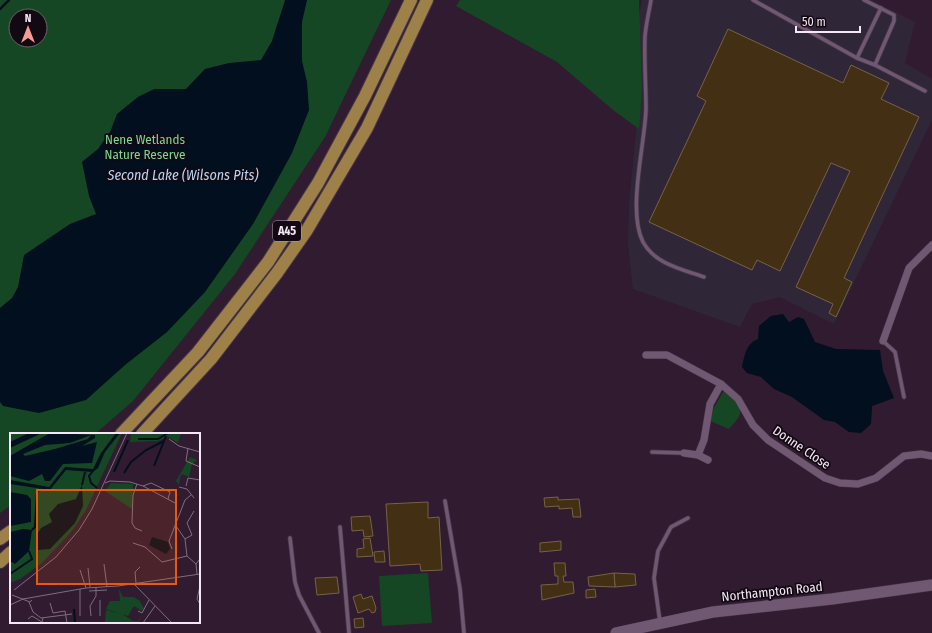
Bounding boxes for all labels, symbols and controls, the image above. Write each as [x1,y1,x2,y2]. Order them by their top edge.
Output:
north arrow [8,8,48,48]
scale bar [796,8,860,34]
text: N [25,12,31,25]
text: 50 m [802,15,826,29]
park label: Nene Wetlands Nature Reserve [105,132,185,162]
water label: Second Lake (Wilsons Pits) [107,167,258,184]
road number: A45 [273,221,301,241]
street label: Donne Close [770,423,833,472]
inset map [10,433,200,623]
street label: Northampton Road [721,579,823,604]

